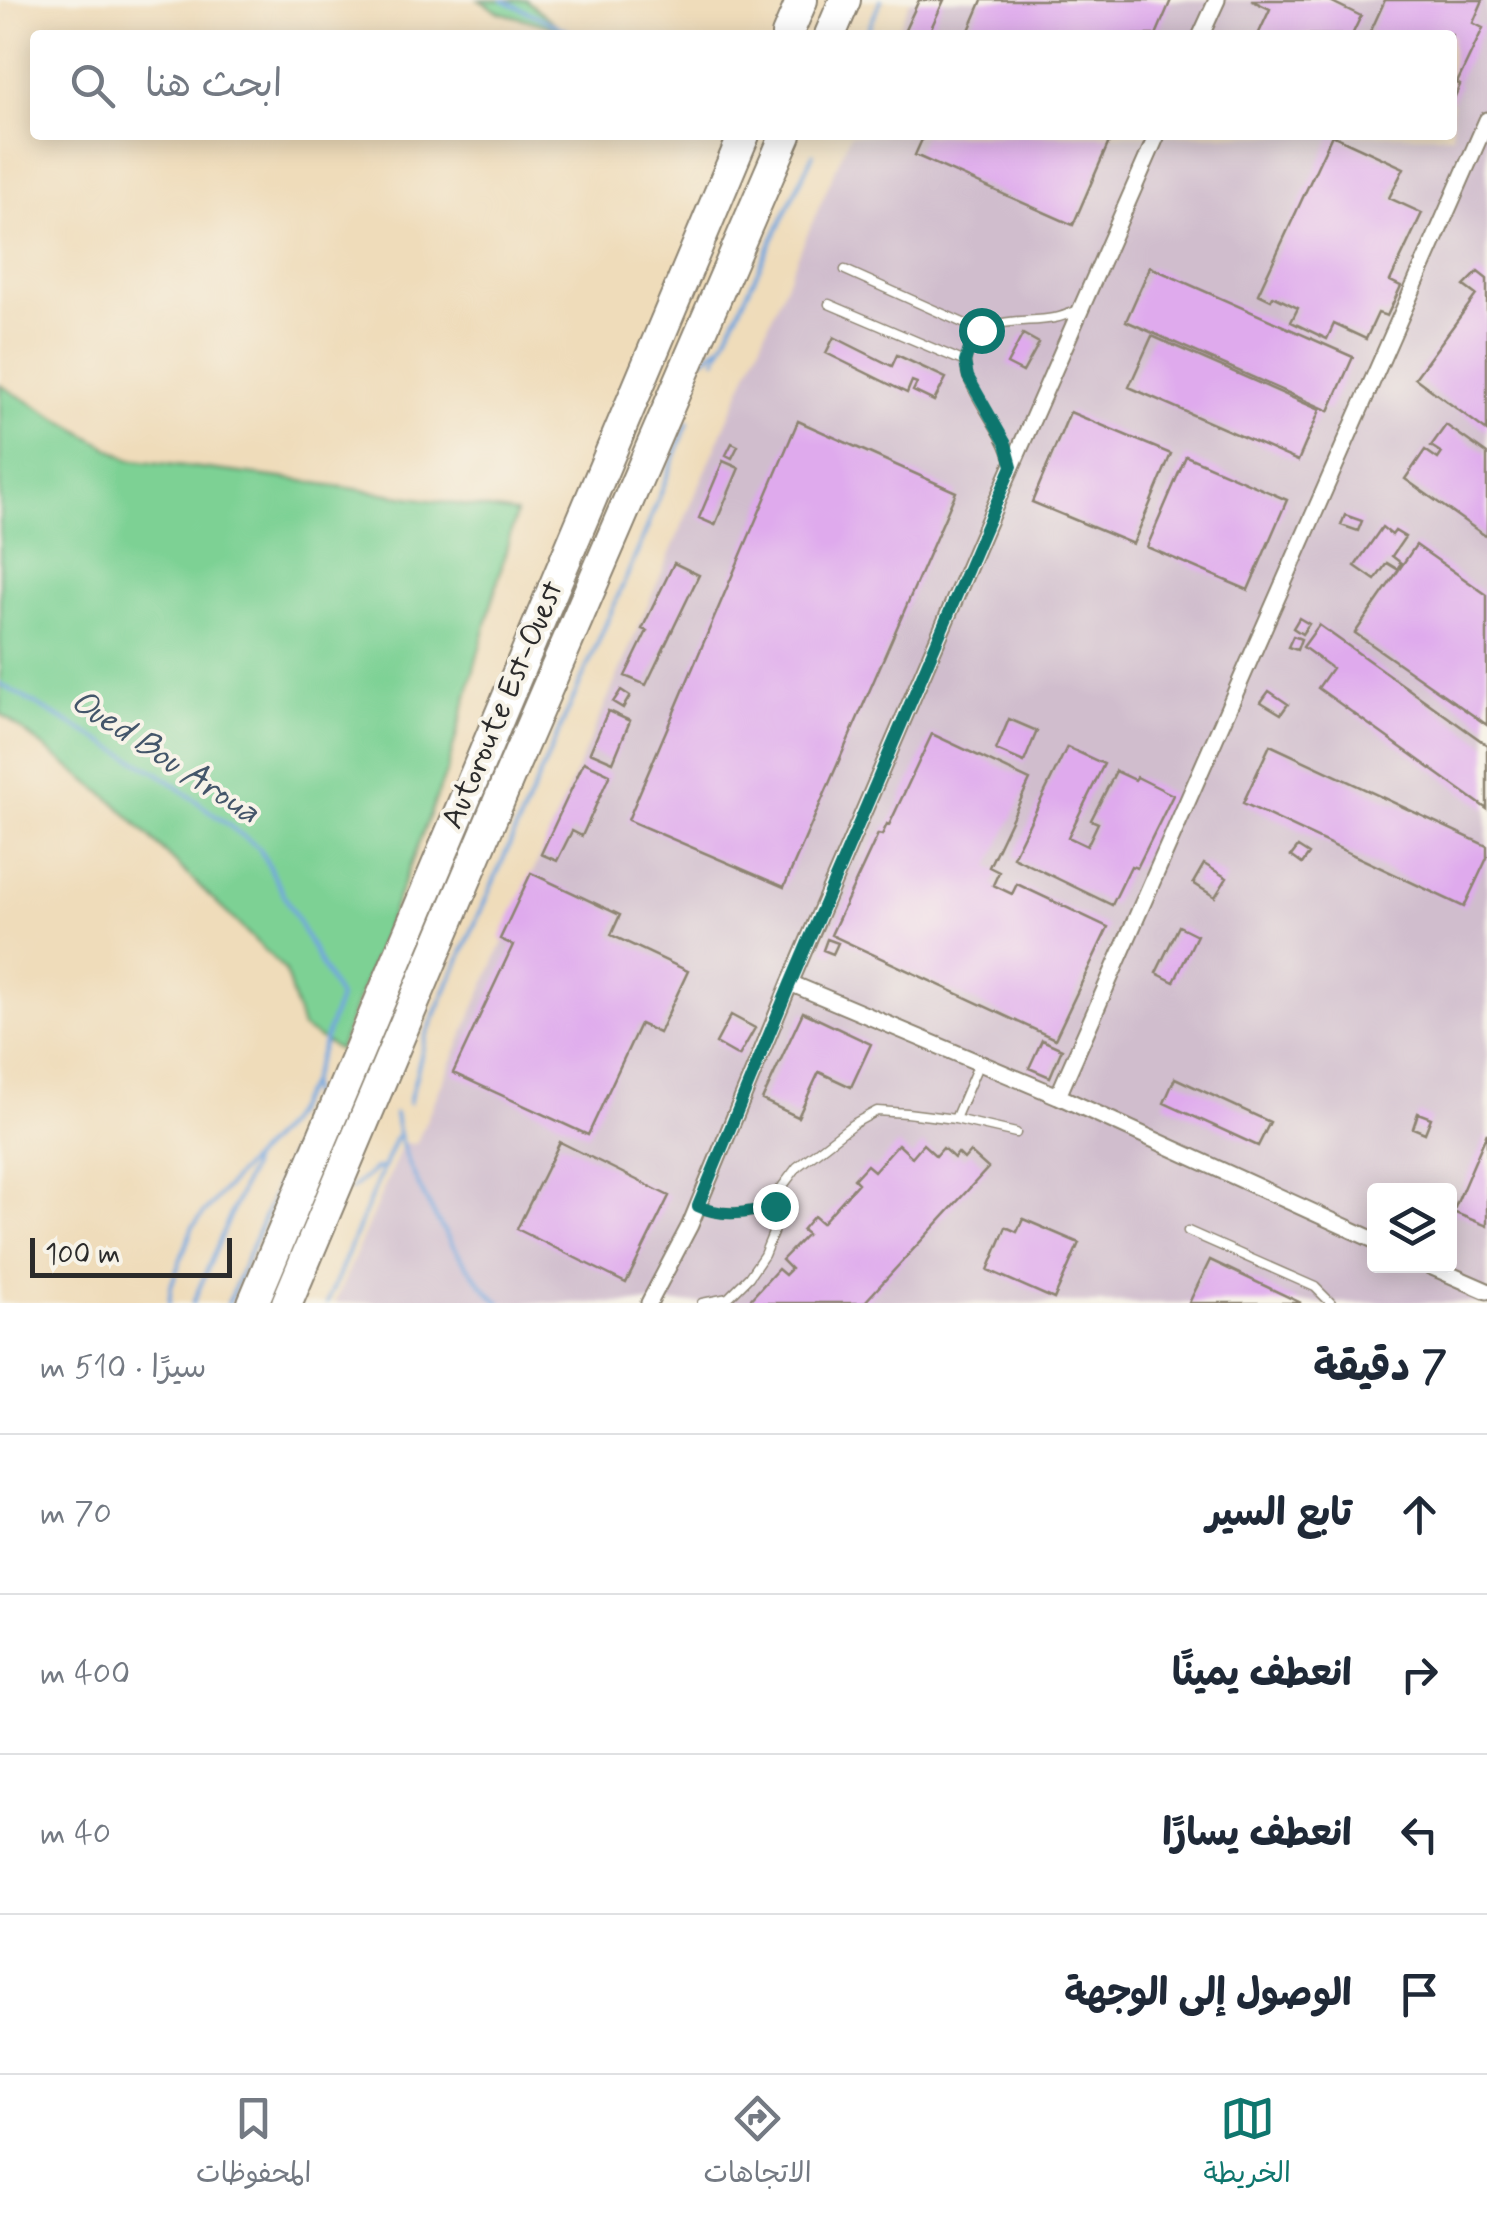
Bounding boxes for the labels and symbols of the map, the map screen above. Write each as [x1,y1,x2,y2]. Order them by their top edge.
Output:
route start [959,308,1005,354]
street label: Autoroute Est-Ouest [432,574,574,836]
water label: Oued Bou Aroua [62,679,268,835]
route end [753,1184,799,1230]
scale bar [30,1233,232,1278]

